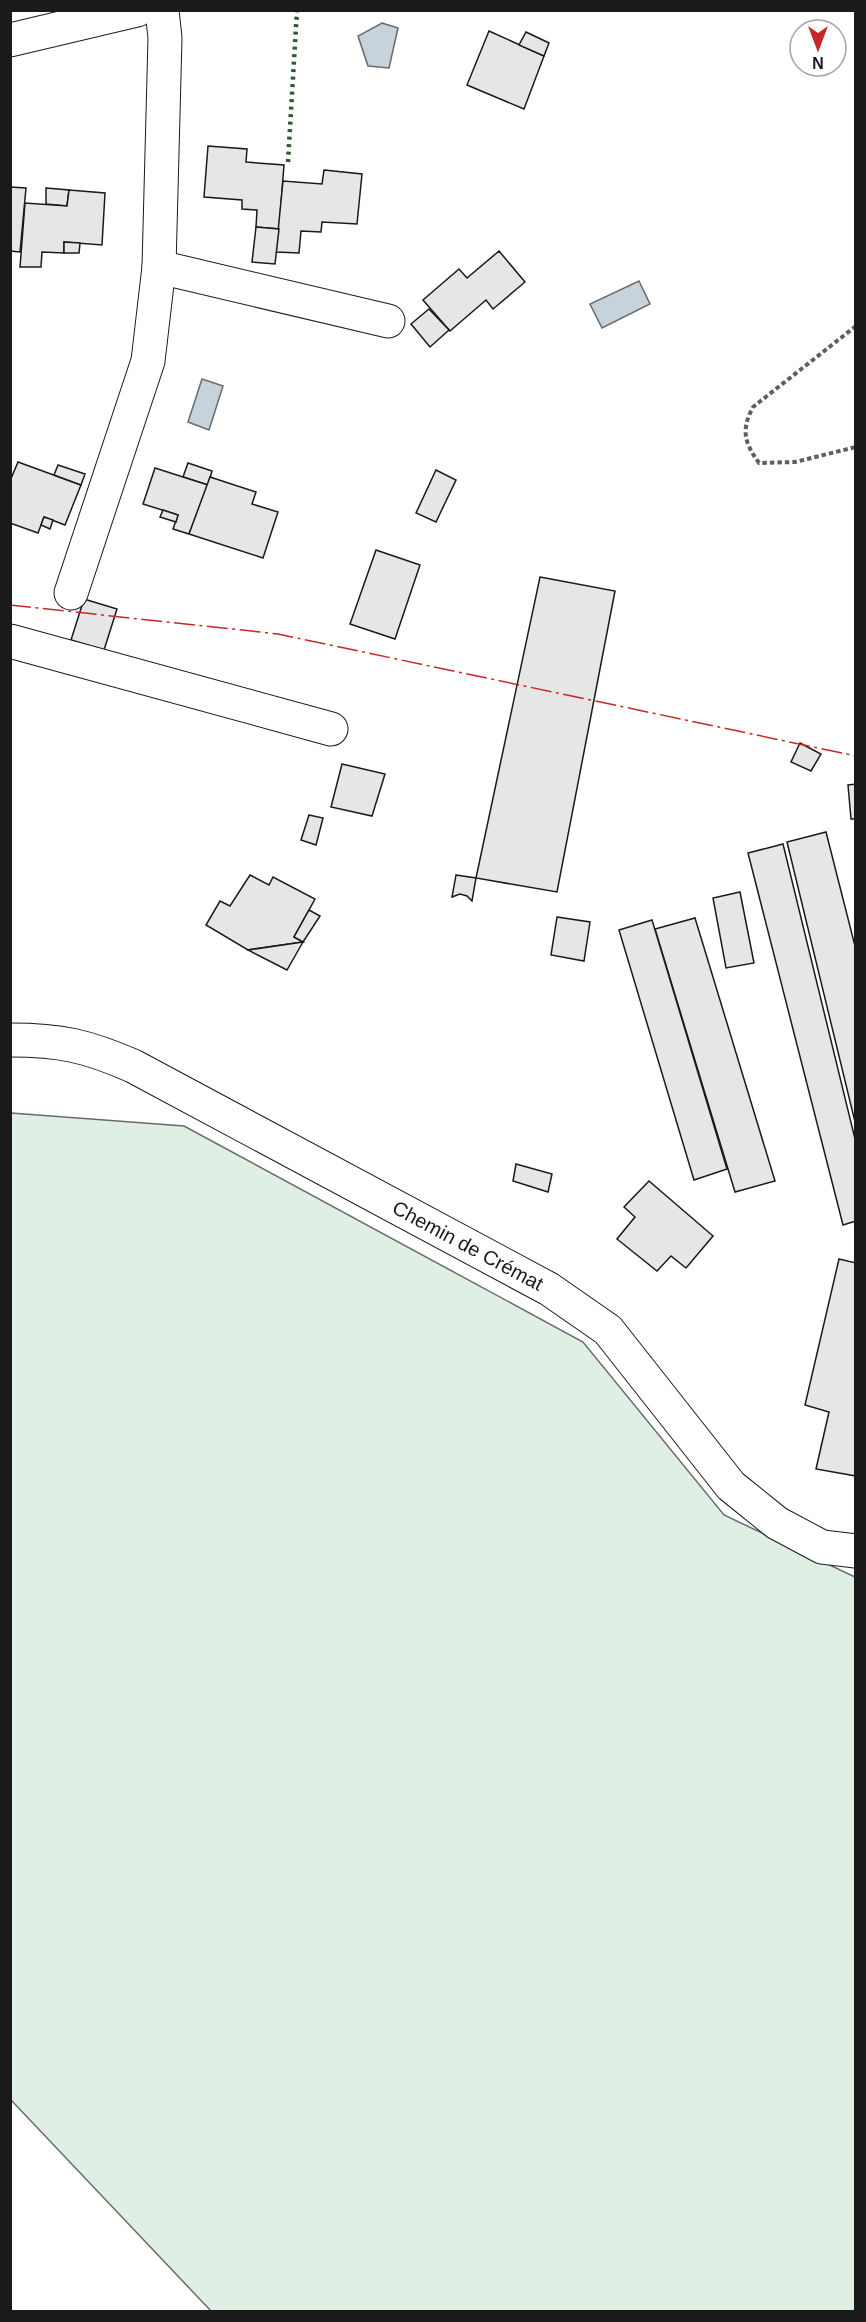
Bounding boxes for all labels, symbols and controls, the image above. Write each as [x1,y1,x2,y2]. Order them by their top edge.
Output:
north arrow [788,18,848,78]
text: N [812,54,824,71]
street label: Chemin de Crémat [389,1196,548,1295]

